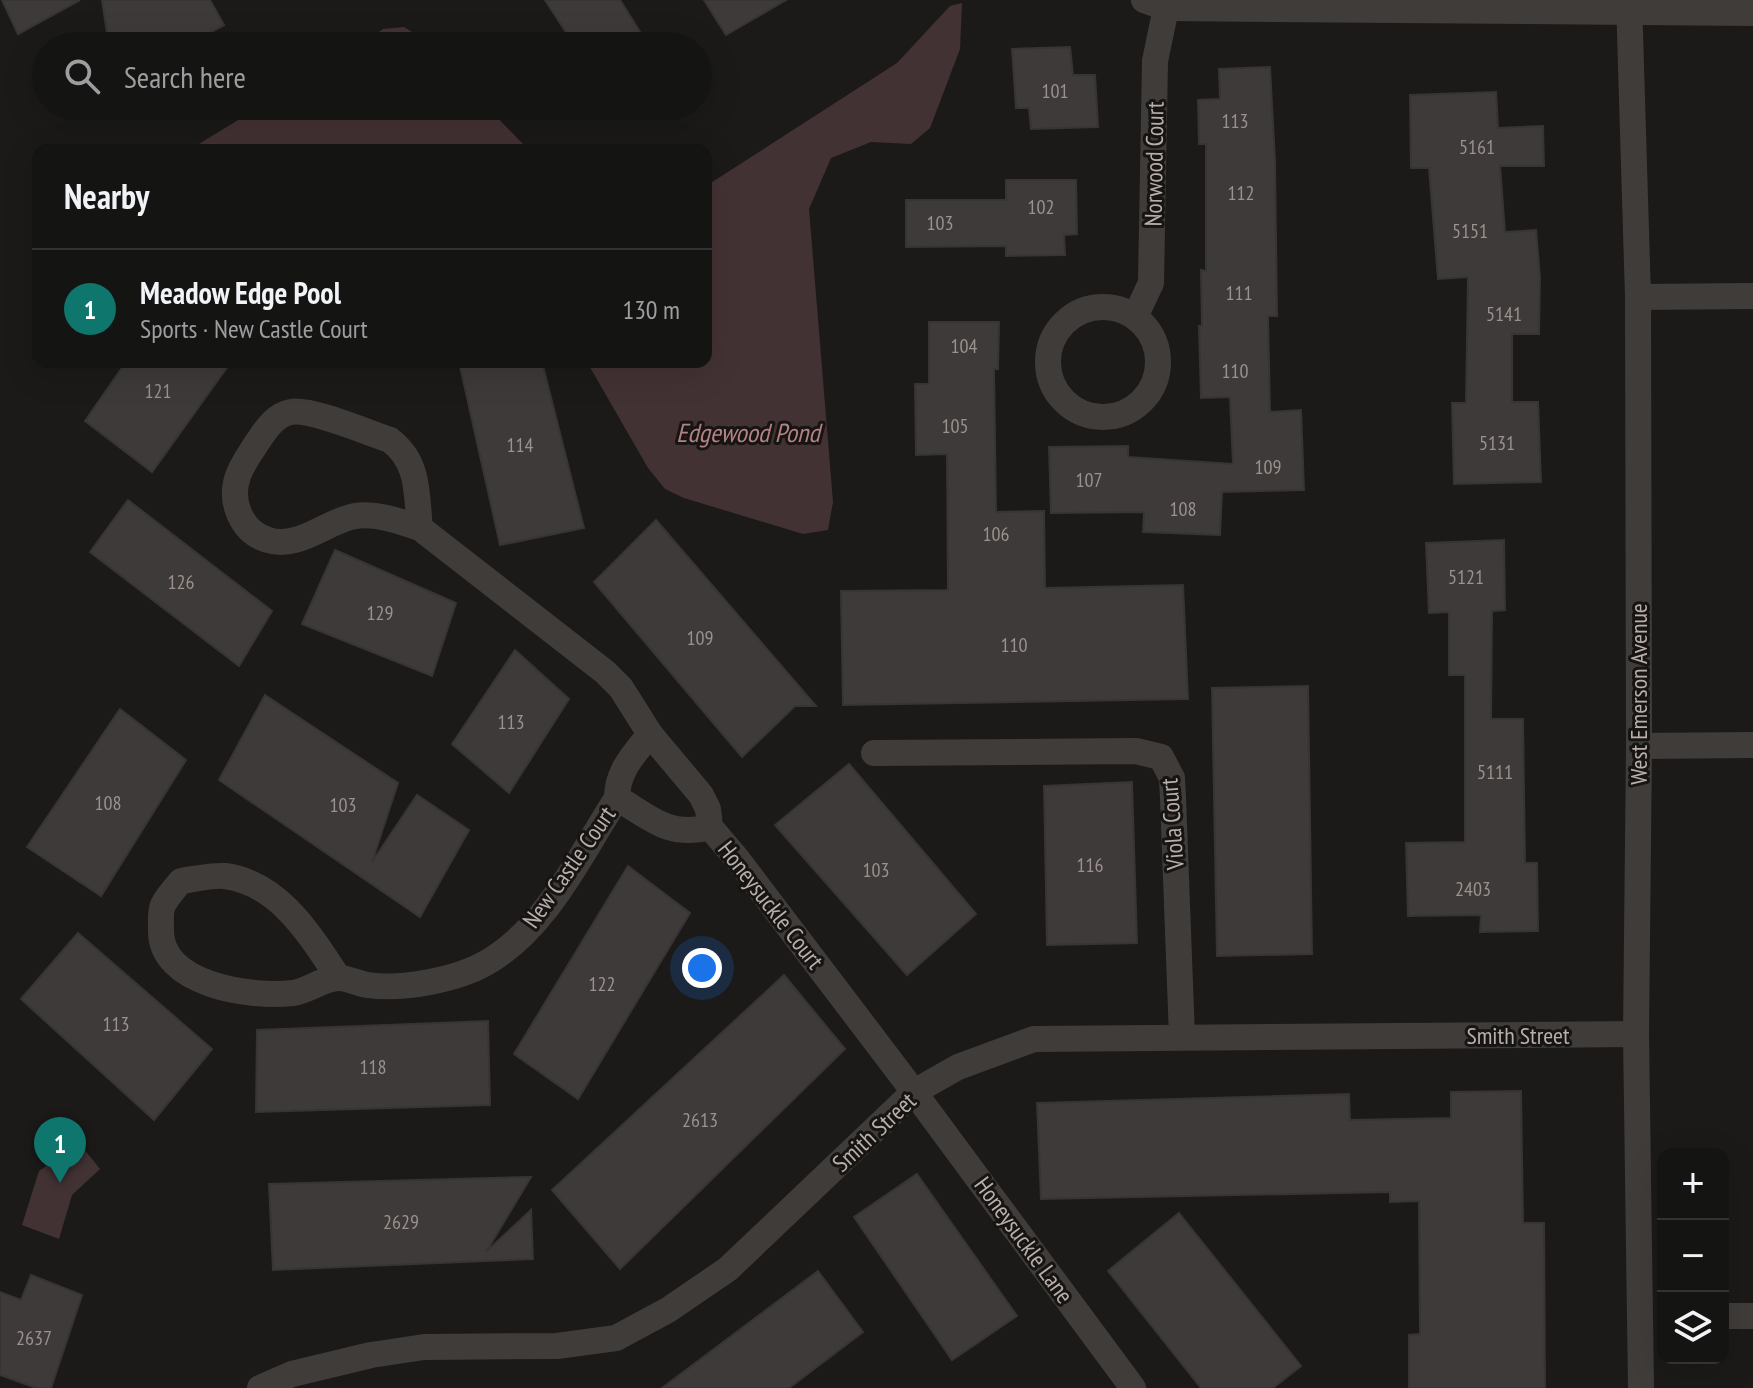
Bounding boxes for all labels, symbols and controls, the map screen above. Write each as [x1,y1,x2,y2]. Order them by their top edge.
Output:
search box [32,32,712,120]
icon: search [60,54,104,98]
text: Search here [124,57,246,96]
house number: 101 [1042,78,1069,104]
street label: Norwood Court [1137,101,1171,227]
house number: 113 [1222,108,1249,134]
house number: 5161 [1459,134,1495,160]
text: Nearby [64,174,149,218]
house number: 112 [1228,180,1255,206]
house number: 102 [1028,194,1055,220]
house number: 103 [927,210,954,236]
house number: 5151 [1452,218,1488,244]
text: Meadow Edge Pool [140,273,341,312]
house number: 111 [1226,280,1253,306]
text: 1 [84,293,96,326]
text: 130 m [622,293,680,326]
house number: 5141 [1486,301,1522,327]
text: Sports · New Castle Court [140,312,368,345]
house number: 104 [951,333,978,359]
house number: 110 [1222,358,1249,384]
house number: 121 [145,378,172,404]
house number: 105 [942,413,969,439]
water label: Edgewood Pond [676,416,823,449]
house number: 5131 [1479,430,1515,456]
house number: 114 [507,432,534,458]
house number: 109 [1255,454,1282,480]
house number: 107 [1076,467,1103,493]
house number: 108 [1170,496,1197,522]
house number: 106 [983,521,1010,547]
house number: 5121 [1448,564,1484,590]
house number: 126 [168,569,195,595]
house number: 129 [367,600,394,626]
street label: West Emerson Avenue [1623,603,1654,785]
house number: 109 [687,625,714,651]
house number: 110 [1001,632,1028,658]
house number: 113 [498,709,525,735]
house number: 5111 [1477,759,1513,785]
street label: Viola Court [1153,777,1191,872]
house number: 108 [95,790,122,816]
house number: 103 [330,792,357,818]
street label: New Castle Court [516,800,623,934]
street label: Honeysuckle Court [711,835,831,976]
house number: 116 [1077,852,1104,878]
house number: 103 [863,857,890,883]
house number: 2403 [1455,876,1491,902]
your location [682,948,722,988]
house number: 122 [589,971,616,997]
house number: 113 [103,1011,130,1037]
street label: Smith Street [1466,1020,1570,1051]
house number: 118 [360,1054,387,1080]
street label: Smith Street [826,1085,923,1178]
house number: 2613 [682,1107,718,1133]
pin: 1 [34,1117,86,1183]
map controls [1657,1148,1729,1364]
button: + [1657,1148,1729,1220]
street label: Honeysuckle Lane [968,1171,1080,1309]
house number: 2629 [383,1209,419,1235]
button: − [1657,1220,1729,1292]
button: layers [1657,1292,1729,1364]
house number: 2637 [16,1325,52,1351]

